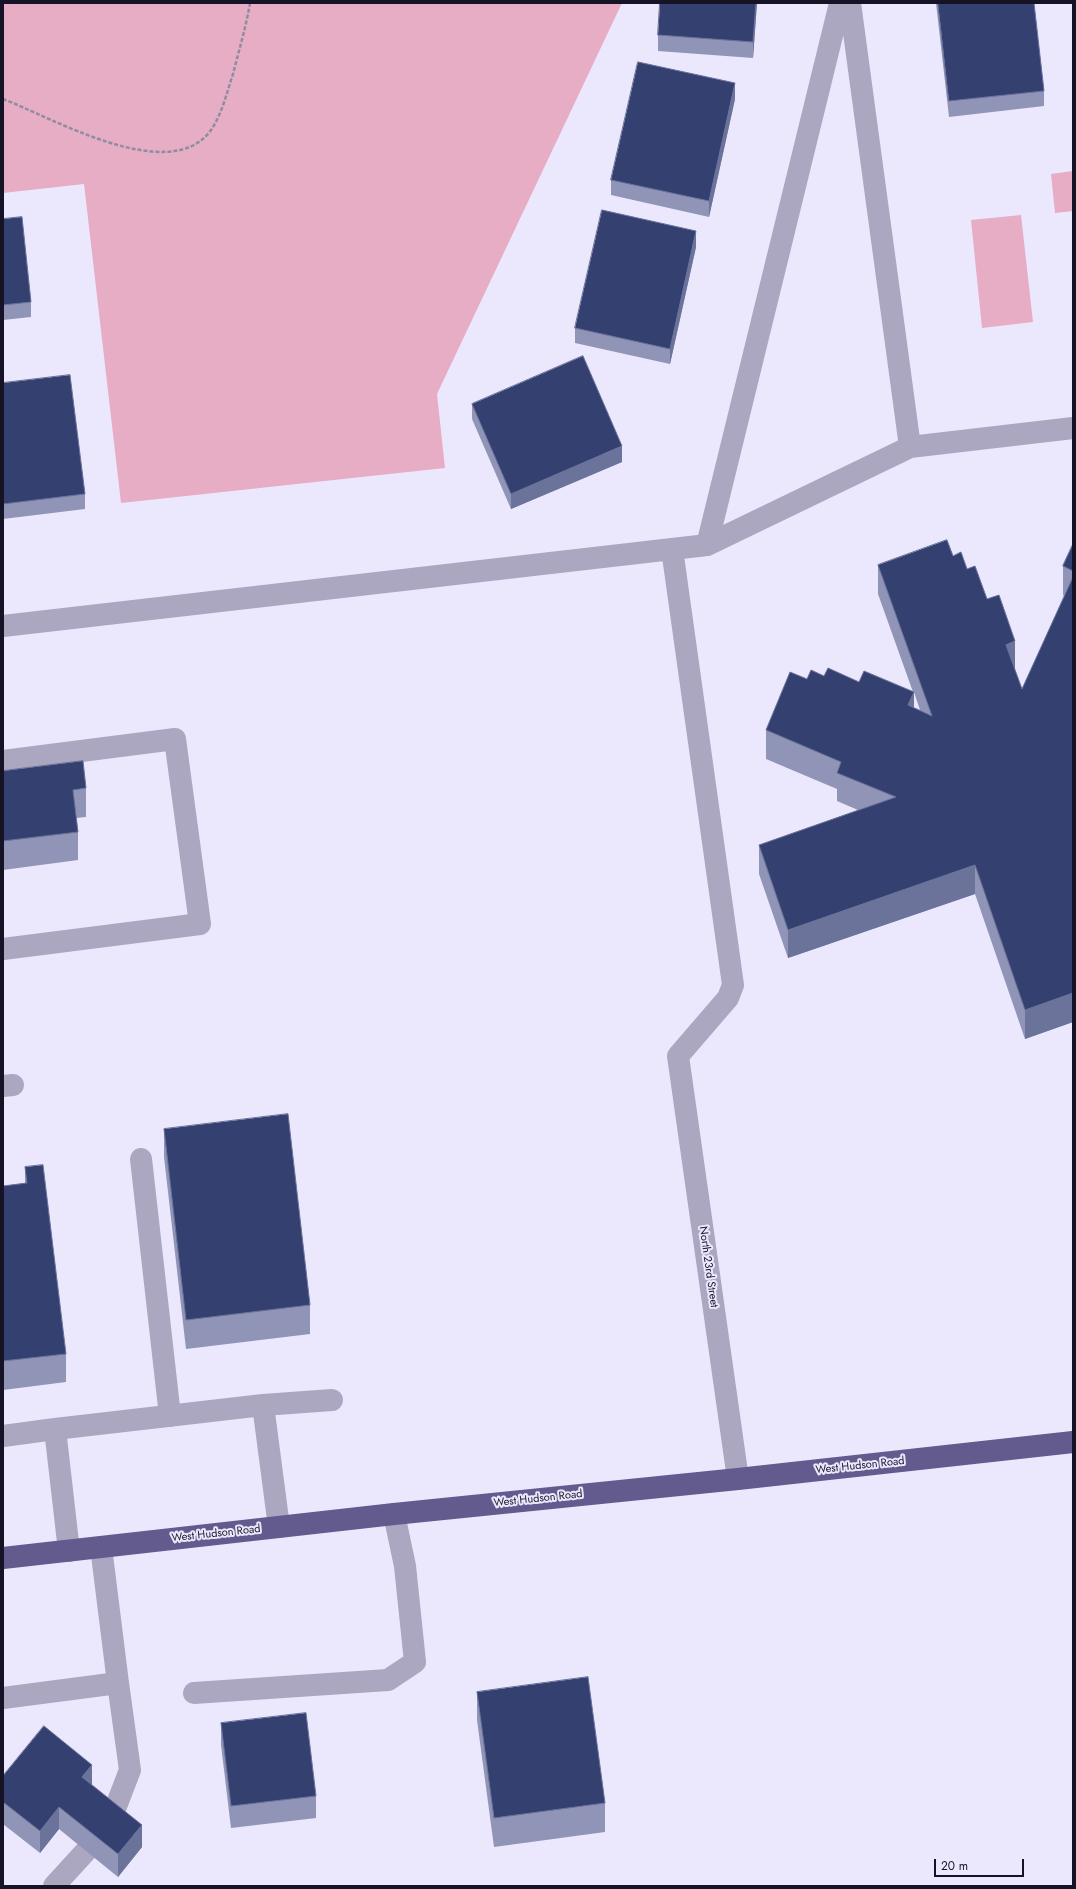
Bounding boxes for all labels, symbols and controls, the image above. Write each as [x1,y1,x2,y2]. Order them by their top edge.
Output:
street label: North 23rd Street [696,1226,720,1308]
street label: West Hudson Road [815,1455,905,1477]
street label: West Hudson Road [493,1488,583,1510]
street label: West Hudson Road [171,1523,261,1545]
scale bar [936,1851,1026,1877]
text: 20 m [941,1857,968,1875]

